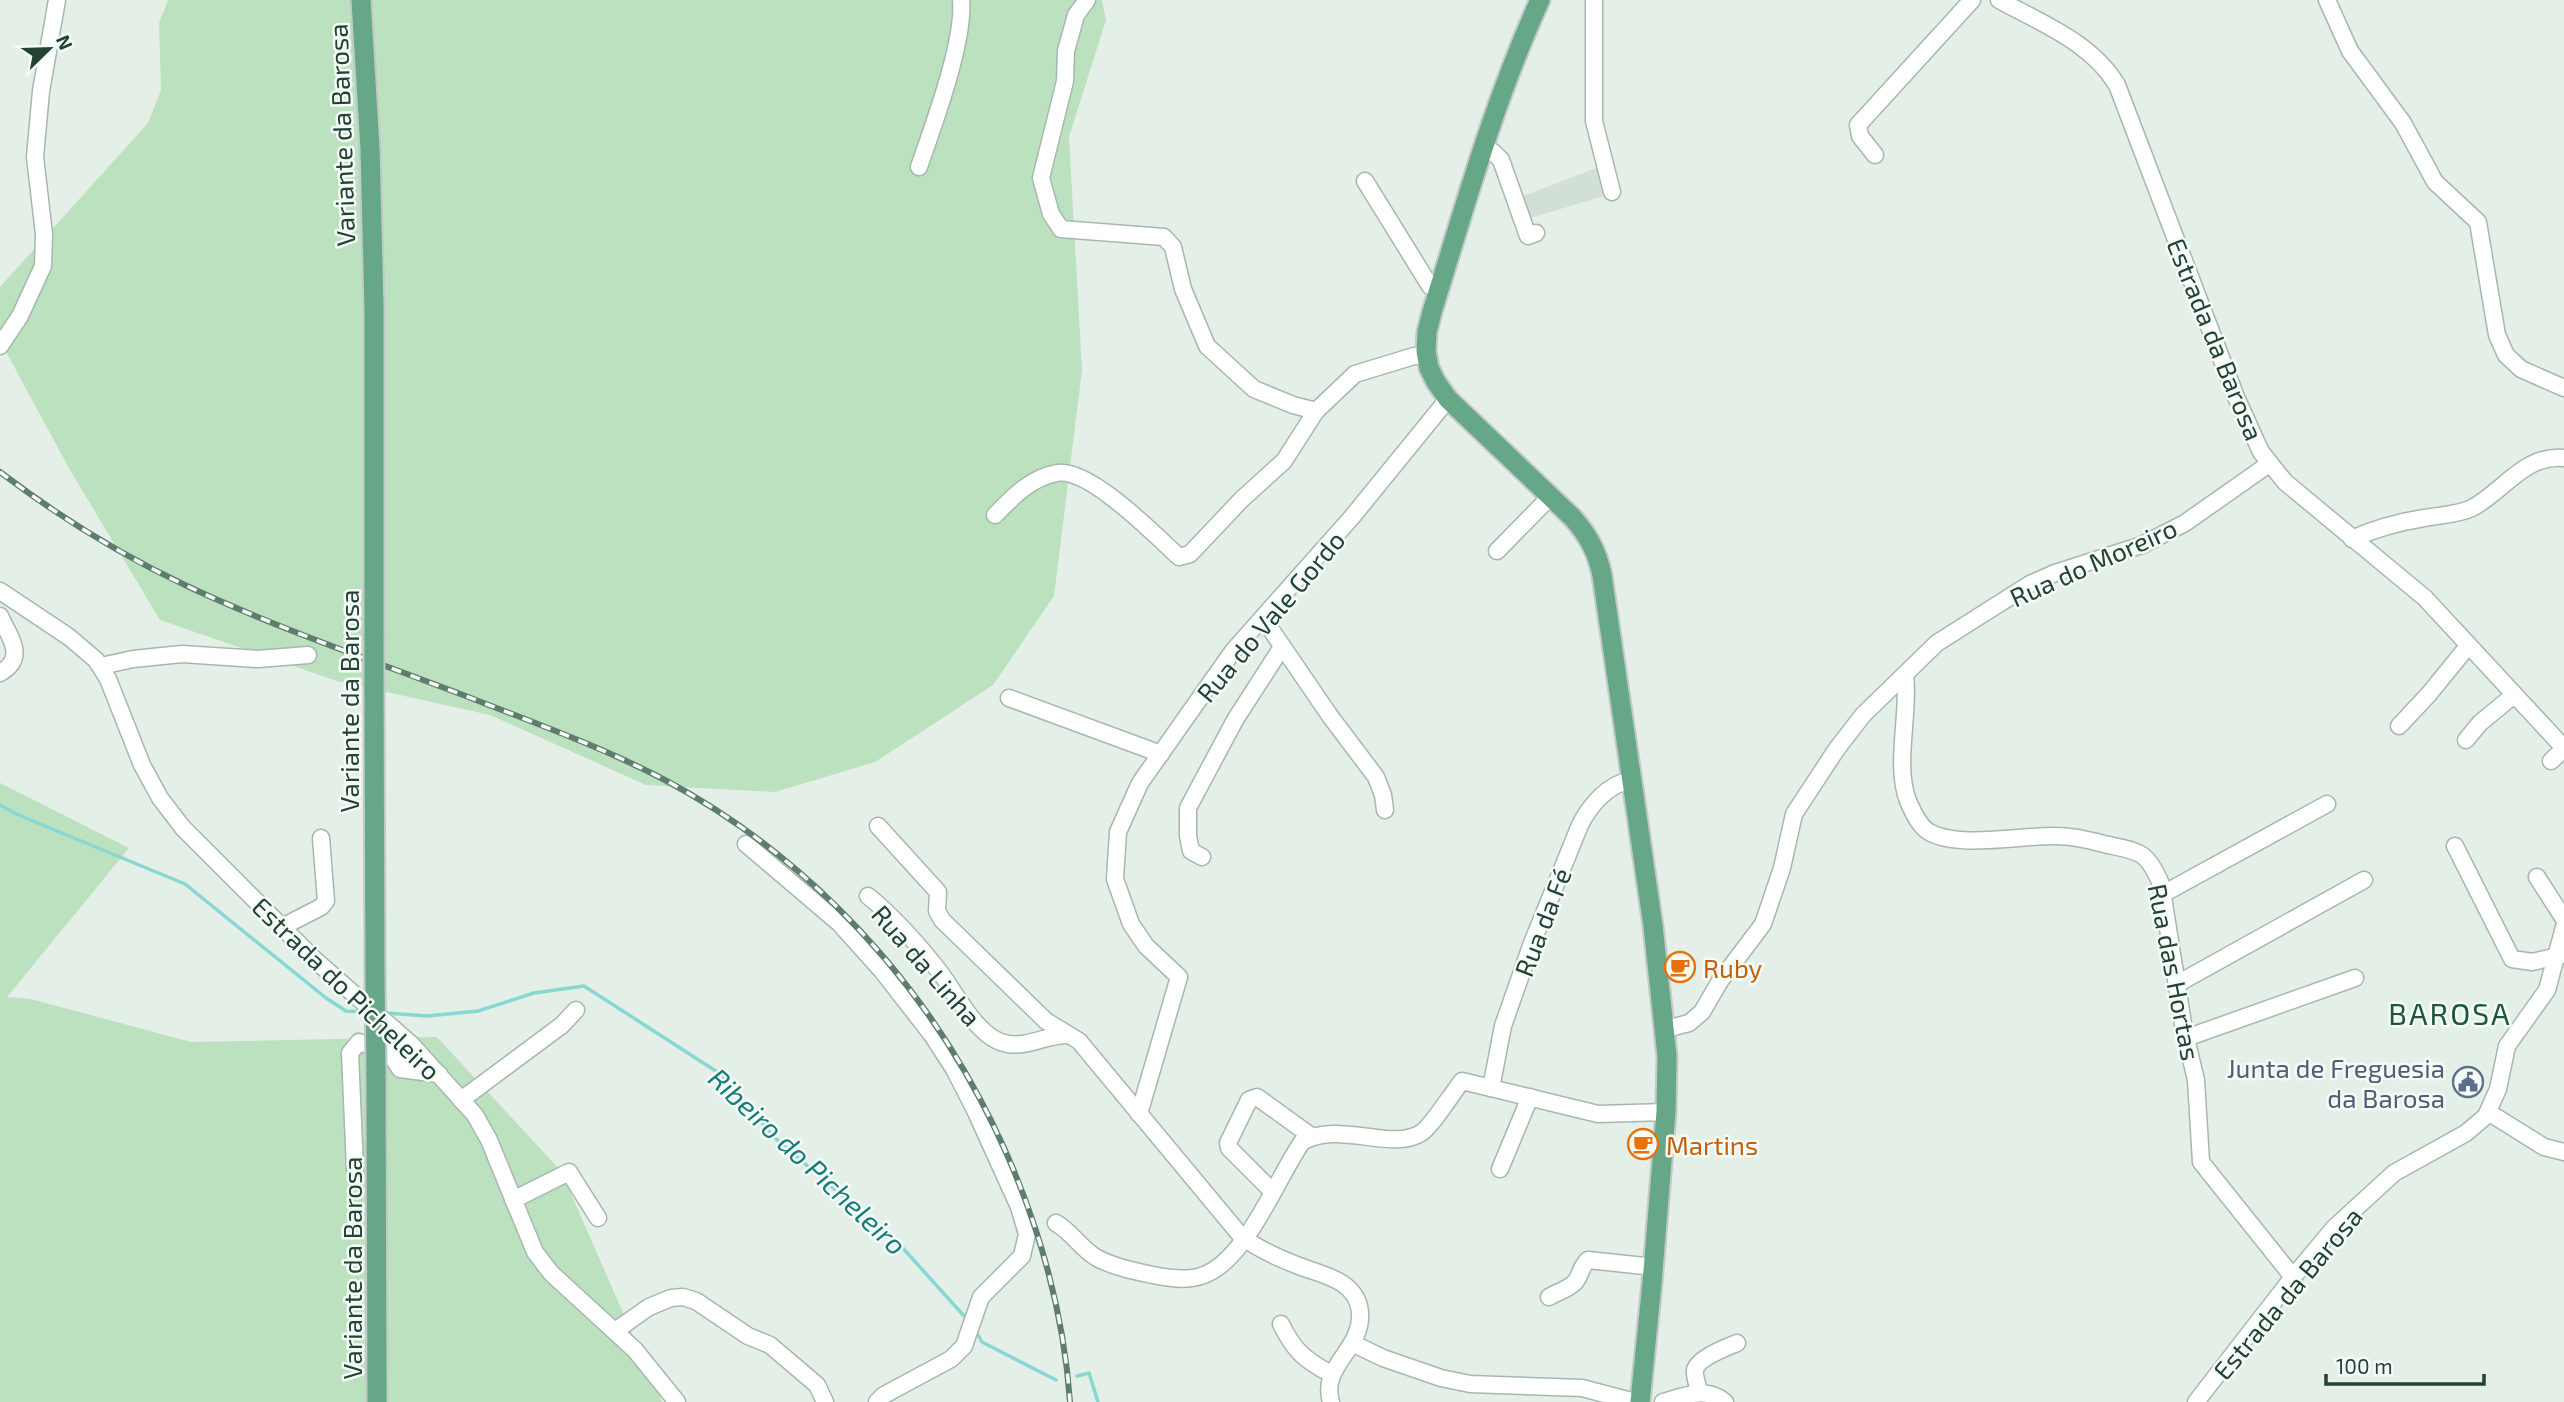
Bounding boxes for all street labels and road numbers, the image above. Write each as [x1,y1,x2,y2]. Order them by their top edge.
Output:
street label: Variante da Barosa [322,23,360,247]
street label: Estrada da Barosa [2161,233,2271,445]
street label: Rua do Moreiro [2005,511,2181,613]
street label: Rua do Vale Gordo [1189,524,1351,708]
street label: Variante da Barosa [333,589,364,813]
street label: Rua da Fé [1507,863,1577,981]
street label: Rua das Hortas [2143,881,2207,1063]
street label: Estrada do Picheleiro [247,890,447,1086]
street label: Rua da Linha [866,898,988,1032]
street label: Variante da Barosa [336,1156,367,1380]
street label: Estrada da Barosa [2206,1201,2368,1385]

